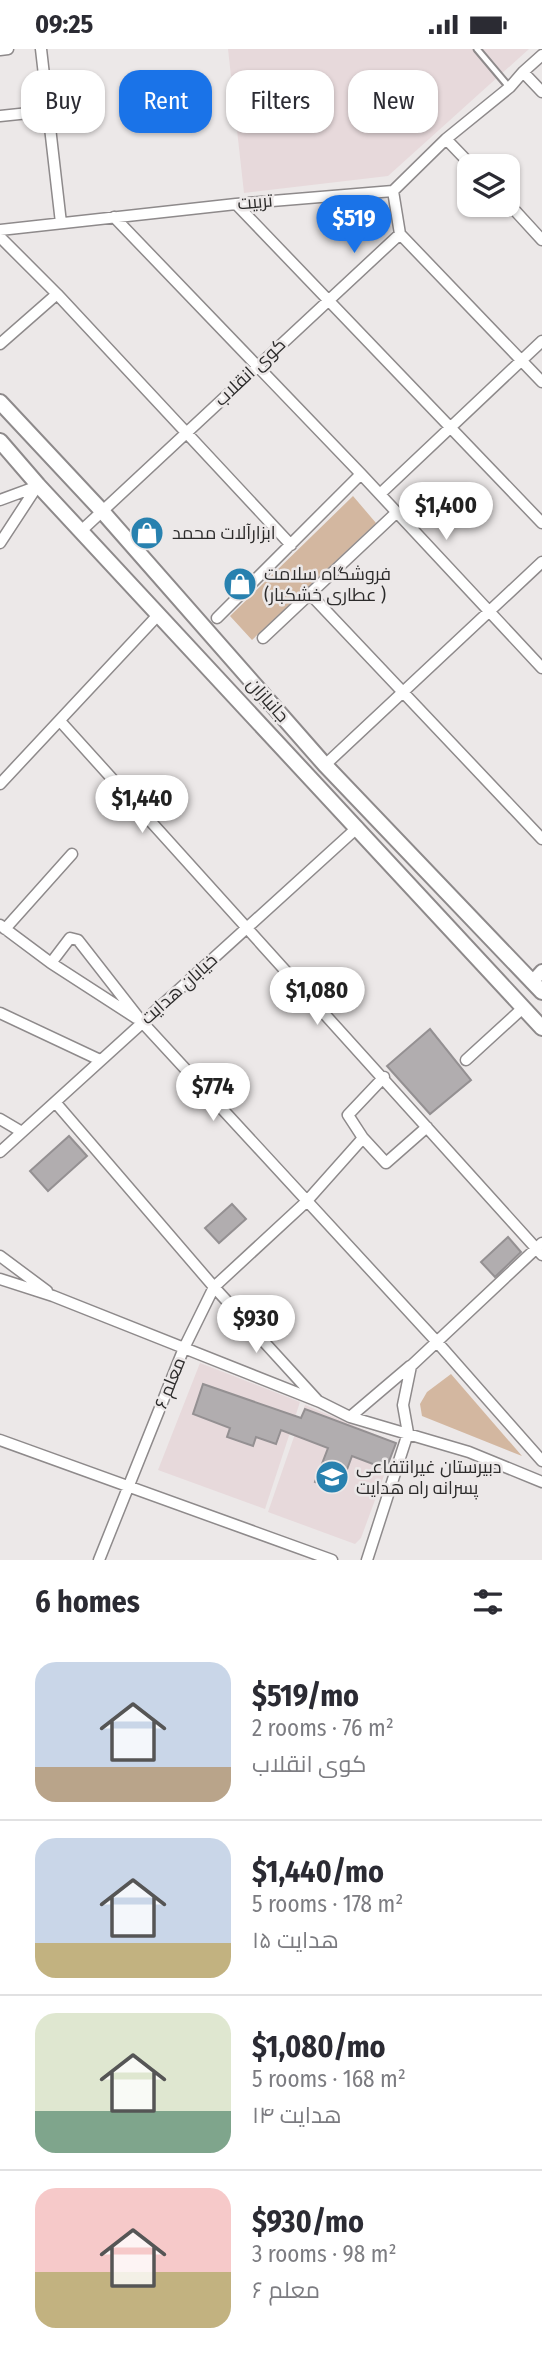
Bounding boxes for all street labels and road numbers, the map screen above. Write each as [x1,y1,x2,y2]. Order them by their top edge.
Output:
street label: تربیت [237,189,274,214]
street label: کوی انقلاب [210,333,290,411]
street label: جانبازان [242,673,294,727]
street label: خیابان هدایت [136,949,222,1029]
street label: معلم ۶ [150,1354,191,1412]

